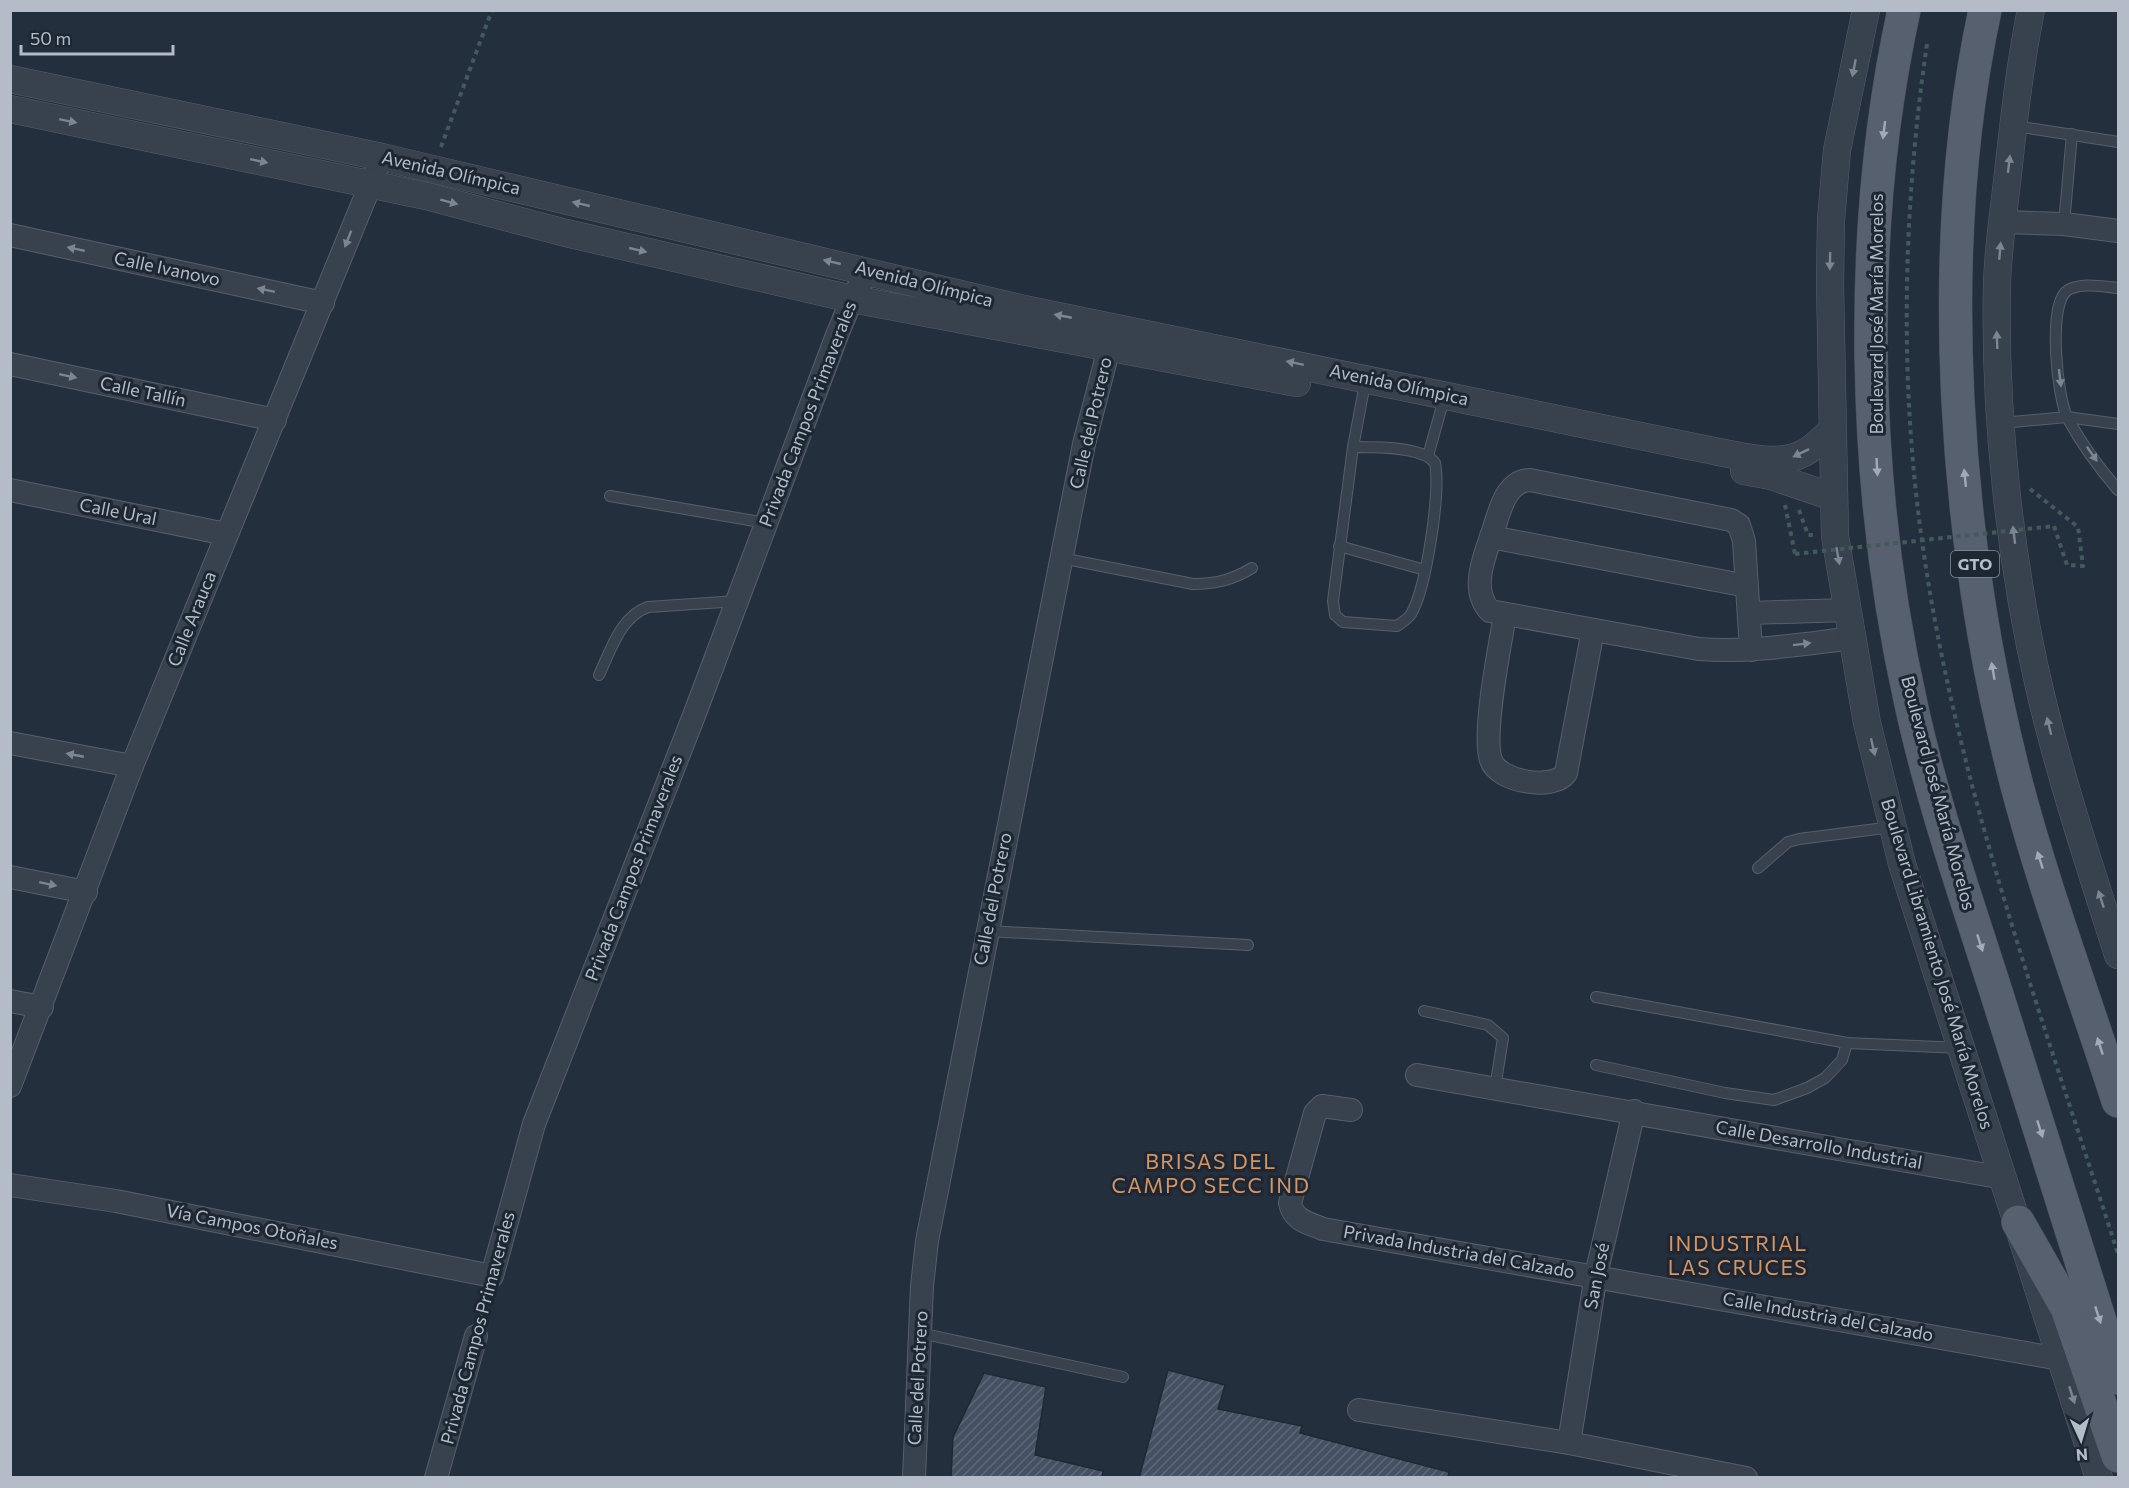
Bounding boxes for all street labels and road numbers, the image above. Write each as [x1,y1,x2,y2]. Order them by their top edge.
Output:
street label: Avenida Olímpica [380,145,523,199]
street label: Boulevard José María Morelos [1865,193,1887,435]
street label: Calle Ivanovo [112,246,222,290]
street label: Avenida Olímpica [853,255,996,311]
street label: Privada Campos Primaverales [754,298,860,530]
street label: Calle del Potrero [1064,355,1116,491]
street label: Avenida Olímpica [1328,359,1471,409]
street label: Calle Tallín [98,371,188,411]
street label: Calle Ural [78,493,159,529]
road number: GTO [1951,551,1999,577]
street label: Calle Arauca [162,568,220,670]
street label: Boulevard José María Morelos [1897,673,1981,912]
street label: Privada Campos Primaverales [580,752,686,984]
street label: Boulevard Libramiento José María Morelos [1877,796,1999,1132]
street label: Calle del Potrero [968,831,1016,967]
street label: Calle Desarrollo Industrial [1714,1115,1924,1173]
street label: Vía Campos Otoñales [164,1199,340,1253]
street label: Privada Campos Primaverales [435,1209,519,1447]
street label: Privada Industria del Calzado [1342,1220,1577,1282]
street label: San José [1579,1241,1613,1311]
street label: Calle Industria del Calzado [1721,1287,1935,1345]
street label: Calle del Potrero [902,1310,932,1446]

